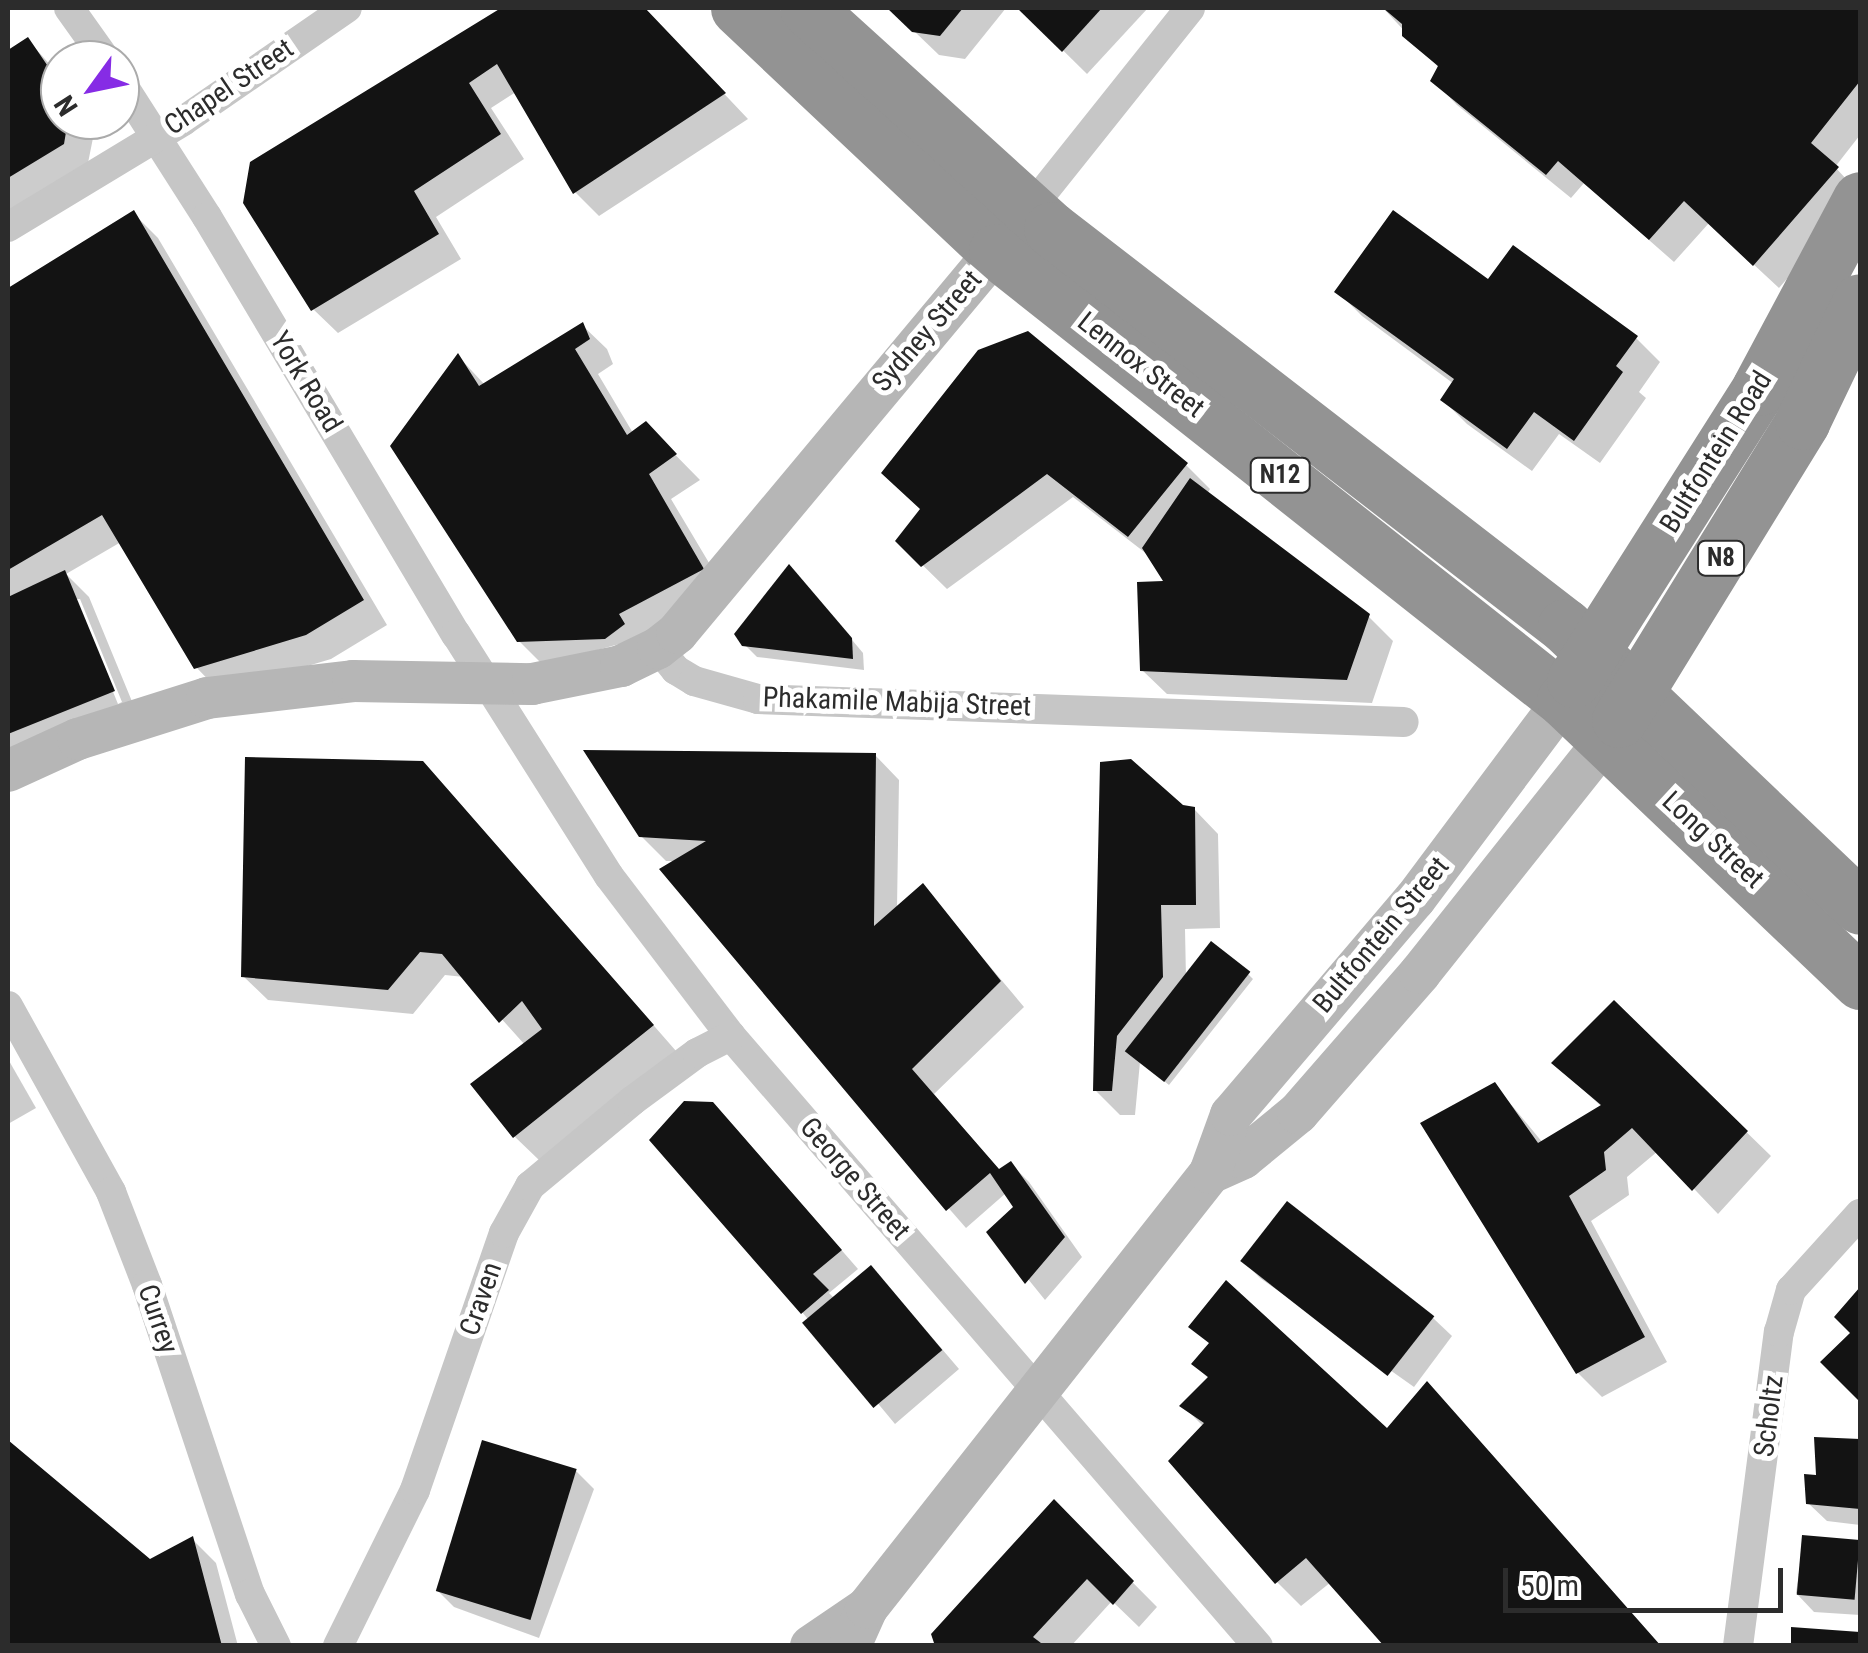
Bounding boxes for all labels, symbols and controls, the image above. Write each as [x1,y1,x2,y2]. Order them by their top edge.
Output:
street label: Chapel Street [158,32,300,142]
north arrow [40,40,140,140]
text: N [48,89,85,122]
street label: Sydney Street [865,263,989,399]
street label: Lennox Street [1071,305,1211,425]
street label: York Road [263,325,349,439]
street label: Bultfontein Road [1653,365,1779,539]
road number: N12 [1248,455,1312,495]
road number: N8 [1696,538,1746,578]
street label: Phakamile Mabija Street [762,681,1032,723]
street label: Long Street [1655,784,1771,896]
street label: Bultfontein Street [1306,850,1456,1020]
street label: George Street [793,1111,917,1247]
street label: Craven [453,1258,509,1340]
street label: Currey [131,1280,185,1358]
street label: Scholtz [1747,1373,1791,1459]
scale bar [1508,1548,1788,1610]
text: 50 m [1520,1568,1579,1603]

